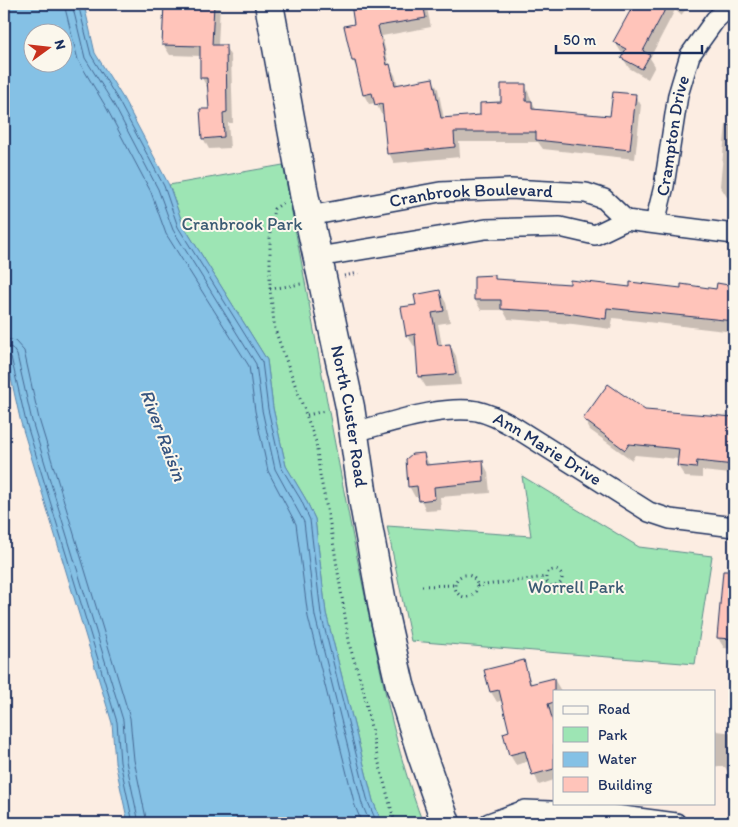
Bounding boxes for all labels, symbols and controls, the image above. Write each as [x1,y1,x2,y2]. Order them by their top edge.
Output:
north arrow [22,22,72,72]
scale bar [556,22,702,54]
text: 50 m [563,31,596,49]
text: N [51,38,70,52]
street label: Crampton Drive [651,73,694,198]
street label: Cranbrook Boulevard [387,178,554,212]
park label: Cranbrook Park [181,213,303,235]
street label: North Custer Road [326,343,372,489]
water label: River Raisin [136,386,192,484]
street label: Ann Marie Drive [490,407,606,490]
park label: Worrell Park [528,576,625,598]
legend [553,690,716,804]
text: Road [598,700,631,718]
text: Park [598,726,628,744]
text: Water [598,750,637,768]
text: Building [598,776,652,794]

